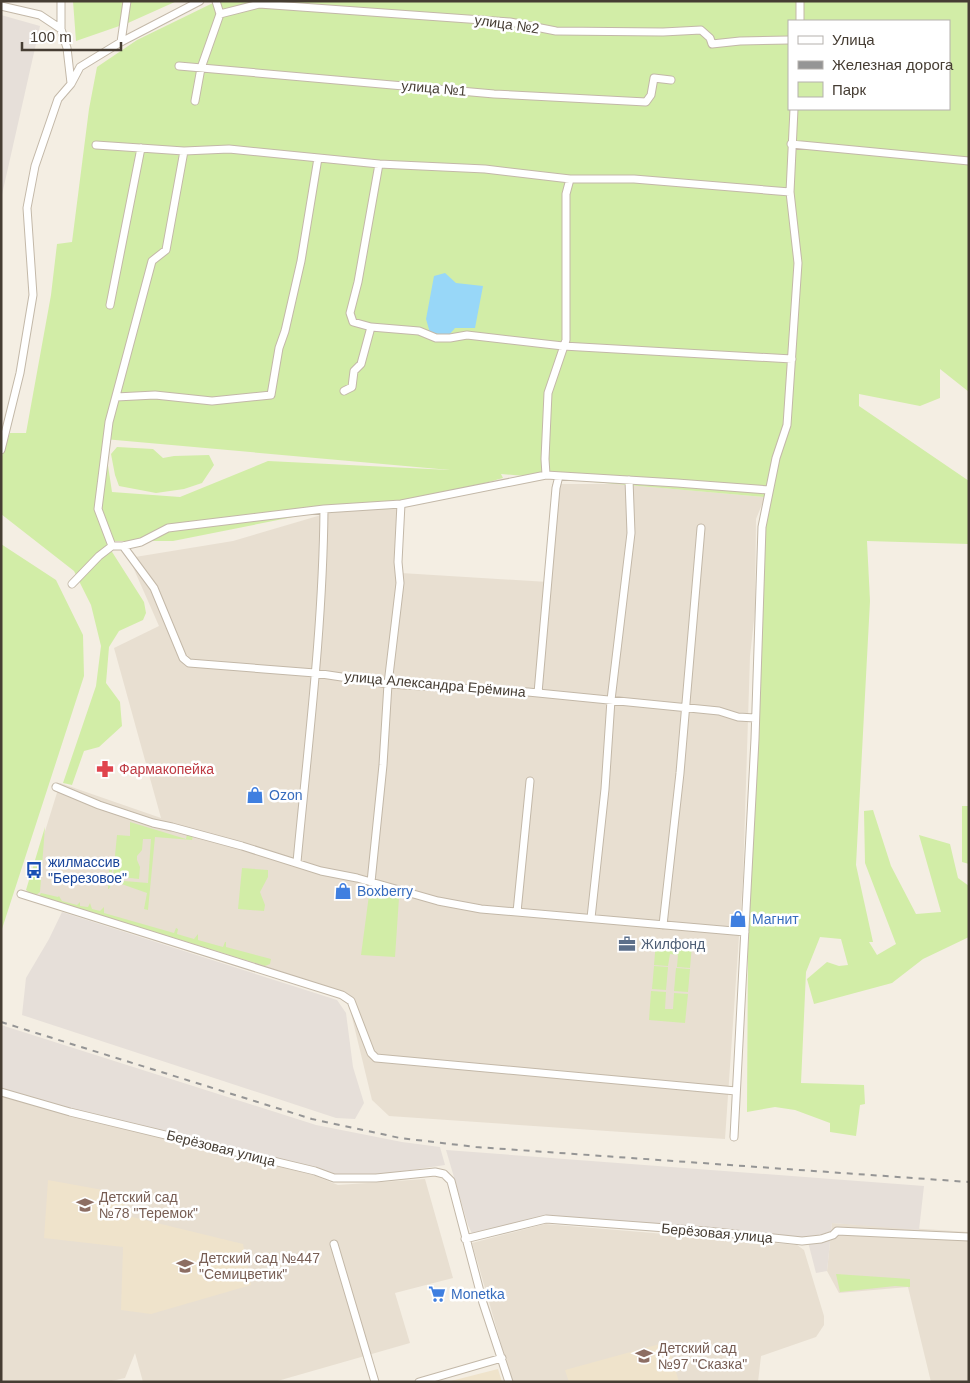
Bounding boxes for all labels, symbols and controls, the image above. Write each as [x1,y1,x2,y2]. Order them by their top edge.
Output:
street label: улица №2 [474,12,541,36]
scale bar [22,20,121,52]
legend [788,20,950,110]
text: 100 m [30,28,72,45]
text: Улица [832,31,875,48]
text: Железная дорога [832,56,954,73]
street label: улица №1 [401,77,467,99]
text: Парк [832,81,866,98]
street label: улица Александра Ерёмина [344,668,527,700]
pharmacy icon: Фармакопейка [95,759,115,779]
place label: Фармакопейка [119,761,214,777]
shop icon: Ozon [245,785,265,805]
place label: Ozon [269,787,302,803]
place label: жилмассив "Березовое" [48,854,127,886]
bus stop icon: жилмассив "Березовое" [24,860,44,880]
shop icon: Boxberry [333,881,353,901]
place label: Boxberry [357,883,413,899]
shop icon: Магнит [728,909,748,929]
place label: Магнит [752,911,799,927]
office icon: Жилфонд [617,934,637,954]
place label: Жилфонд [641,936,705,952]
street label: Берёзовая улица [165,1127,277,1169]
place label: Детский сад №78 "Теремок" [99,1189,198,1221]
school or university icon: Детский сад №78 "Теремок" [75,1195,95,1215]
street label: Берёзовая улица [661,1220,774,1246]
place label: Детский сад №447 "Семицветик" [199,1250,320,1282]
school or university icon: Детский сад №447 "Семицветик" [175,1256,195,1276]
supermarket icon: Monetka [427,1284,447,1304]
place label: Monetka [451,1286,505,1302]
place label: Детский сад №97 "Сказка" [658,1340,747,1372]
school or university icon: Детский сад №97 "Сказка" [634,1346,654,1366]

